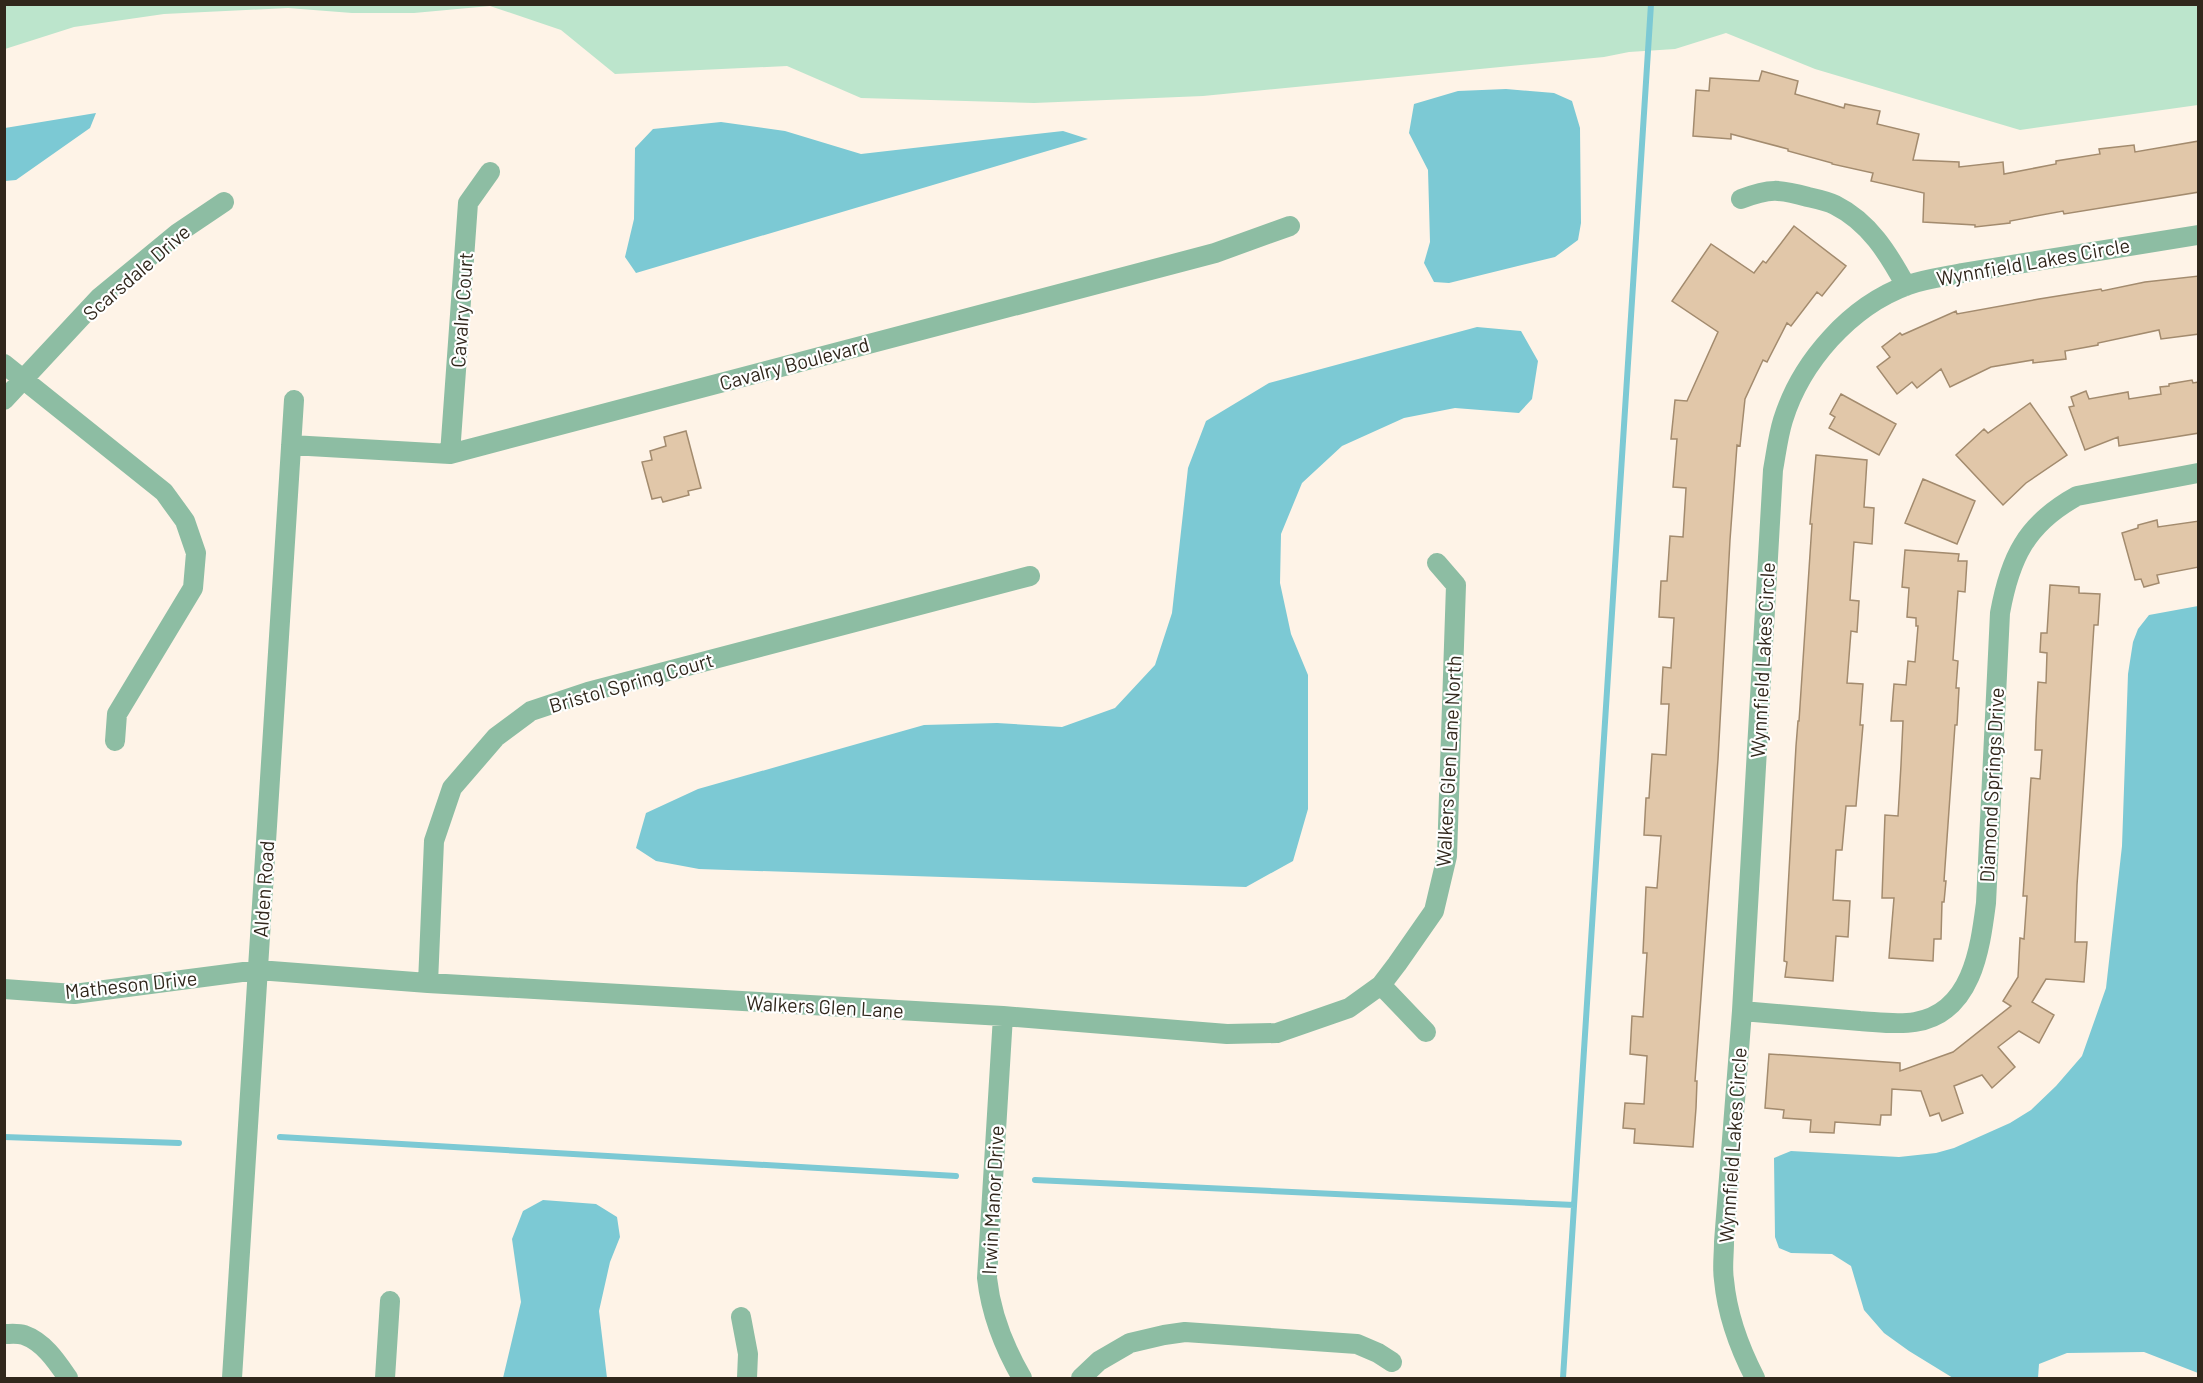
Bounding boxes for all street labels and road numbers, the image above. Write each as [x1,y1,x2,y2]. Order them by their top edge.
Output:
street label: Scarsdale Drive [78,219,194,325]
street label: Wynnfield Lakes Circle [1934,232,2132,290]
street label: Cavalry Court [445,251,477,369]
street label: Cavalry Boulevard [717,331,871,395]
street label: Wynnfield Lakes Circle [1745,562,1779,758]
street label: Bristol Spring Court [546,647,716,717]
street label: Walkers Glen Lane North [1430,655,1466,867]
street label: Diamond Springs Drive [1974,687,2008,883]
street label: Alden Road [248,840,278,938]
street label: Matheson Drive [64,965,198,1003]
street label: Walkers Glen Lane [746,990,904,1022]
street label: Wynnfield Lakes Circle [1713,1046,1751,1244]
street label: Irwin Manor Drive [976,1125,1008,1275]

